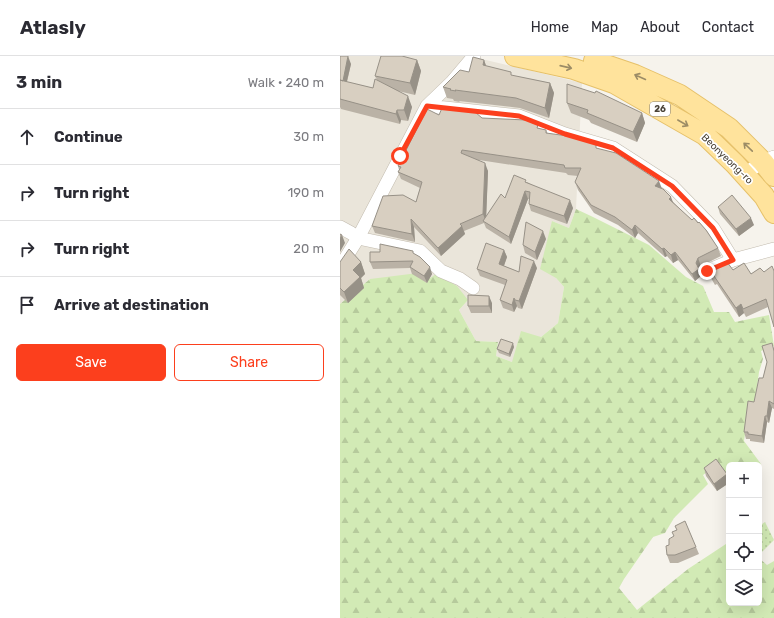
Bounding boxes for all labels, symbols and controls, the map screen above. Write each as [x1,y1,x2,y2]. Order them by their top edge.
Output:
text: Atlasly [20,16,86,39]
text: Home [531,19,569,36]
text: Map [591,19,618,36]
text: About [640,19,680,36]
text: Contact [702,19,754,36]
one-way arrow [559,64,572,72]
text: 3 min [16,72,62,92]
one-way arrow [634,73,646,80]
text: Walk · 240 m [248,75,324,90]
road number: 26 [650,102,670,116]
one-way arrow [677,119,689,127]
icon: ahead [16,126,38,148]
text: Continue [54,128,123,146]
text: 30 m [293,129,324,144]
street label: Beonyeong-ro [699,131,755,187]
one-way arrow [743,142,753,152]
route start [391,147,409,165]
icon: right [16,182,38,204]
text: Turn right [54,184,129,202]
text: 190 m [288,185,324,200]
icon: right [16,238,38,260]
text: Turn right [54,240,129,258]
text: 20 m [293,241,324,256]
route end [698,262,716,280]
icon: arrive [16,294,38,316]
text: Arrive at destination [54,296,209,314]
button: Save [16,344,166,381]
button: Share [174,344,324,381]
map controls [726,462,762,606]
button: + [726,462,762,498]
button: − [726,498,762,534]
button: locate [726,534,762,570]
button: layers [726,570,762,606]

